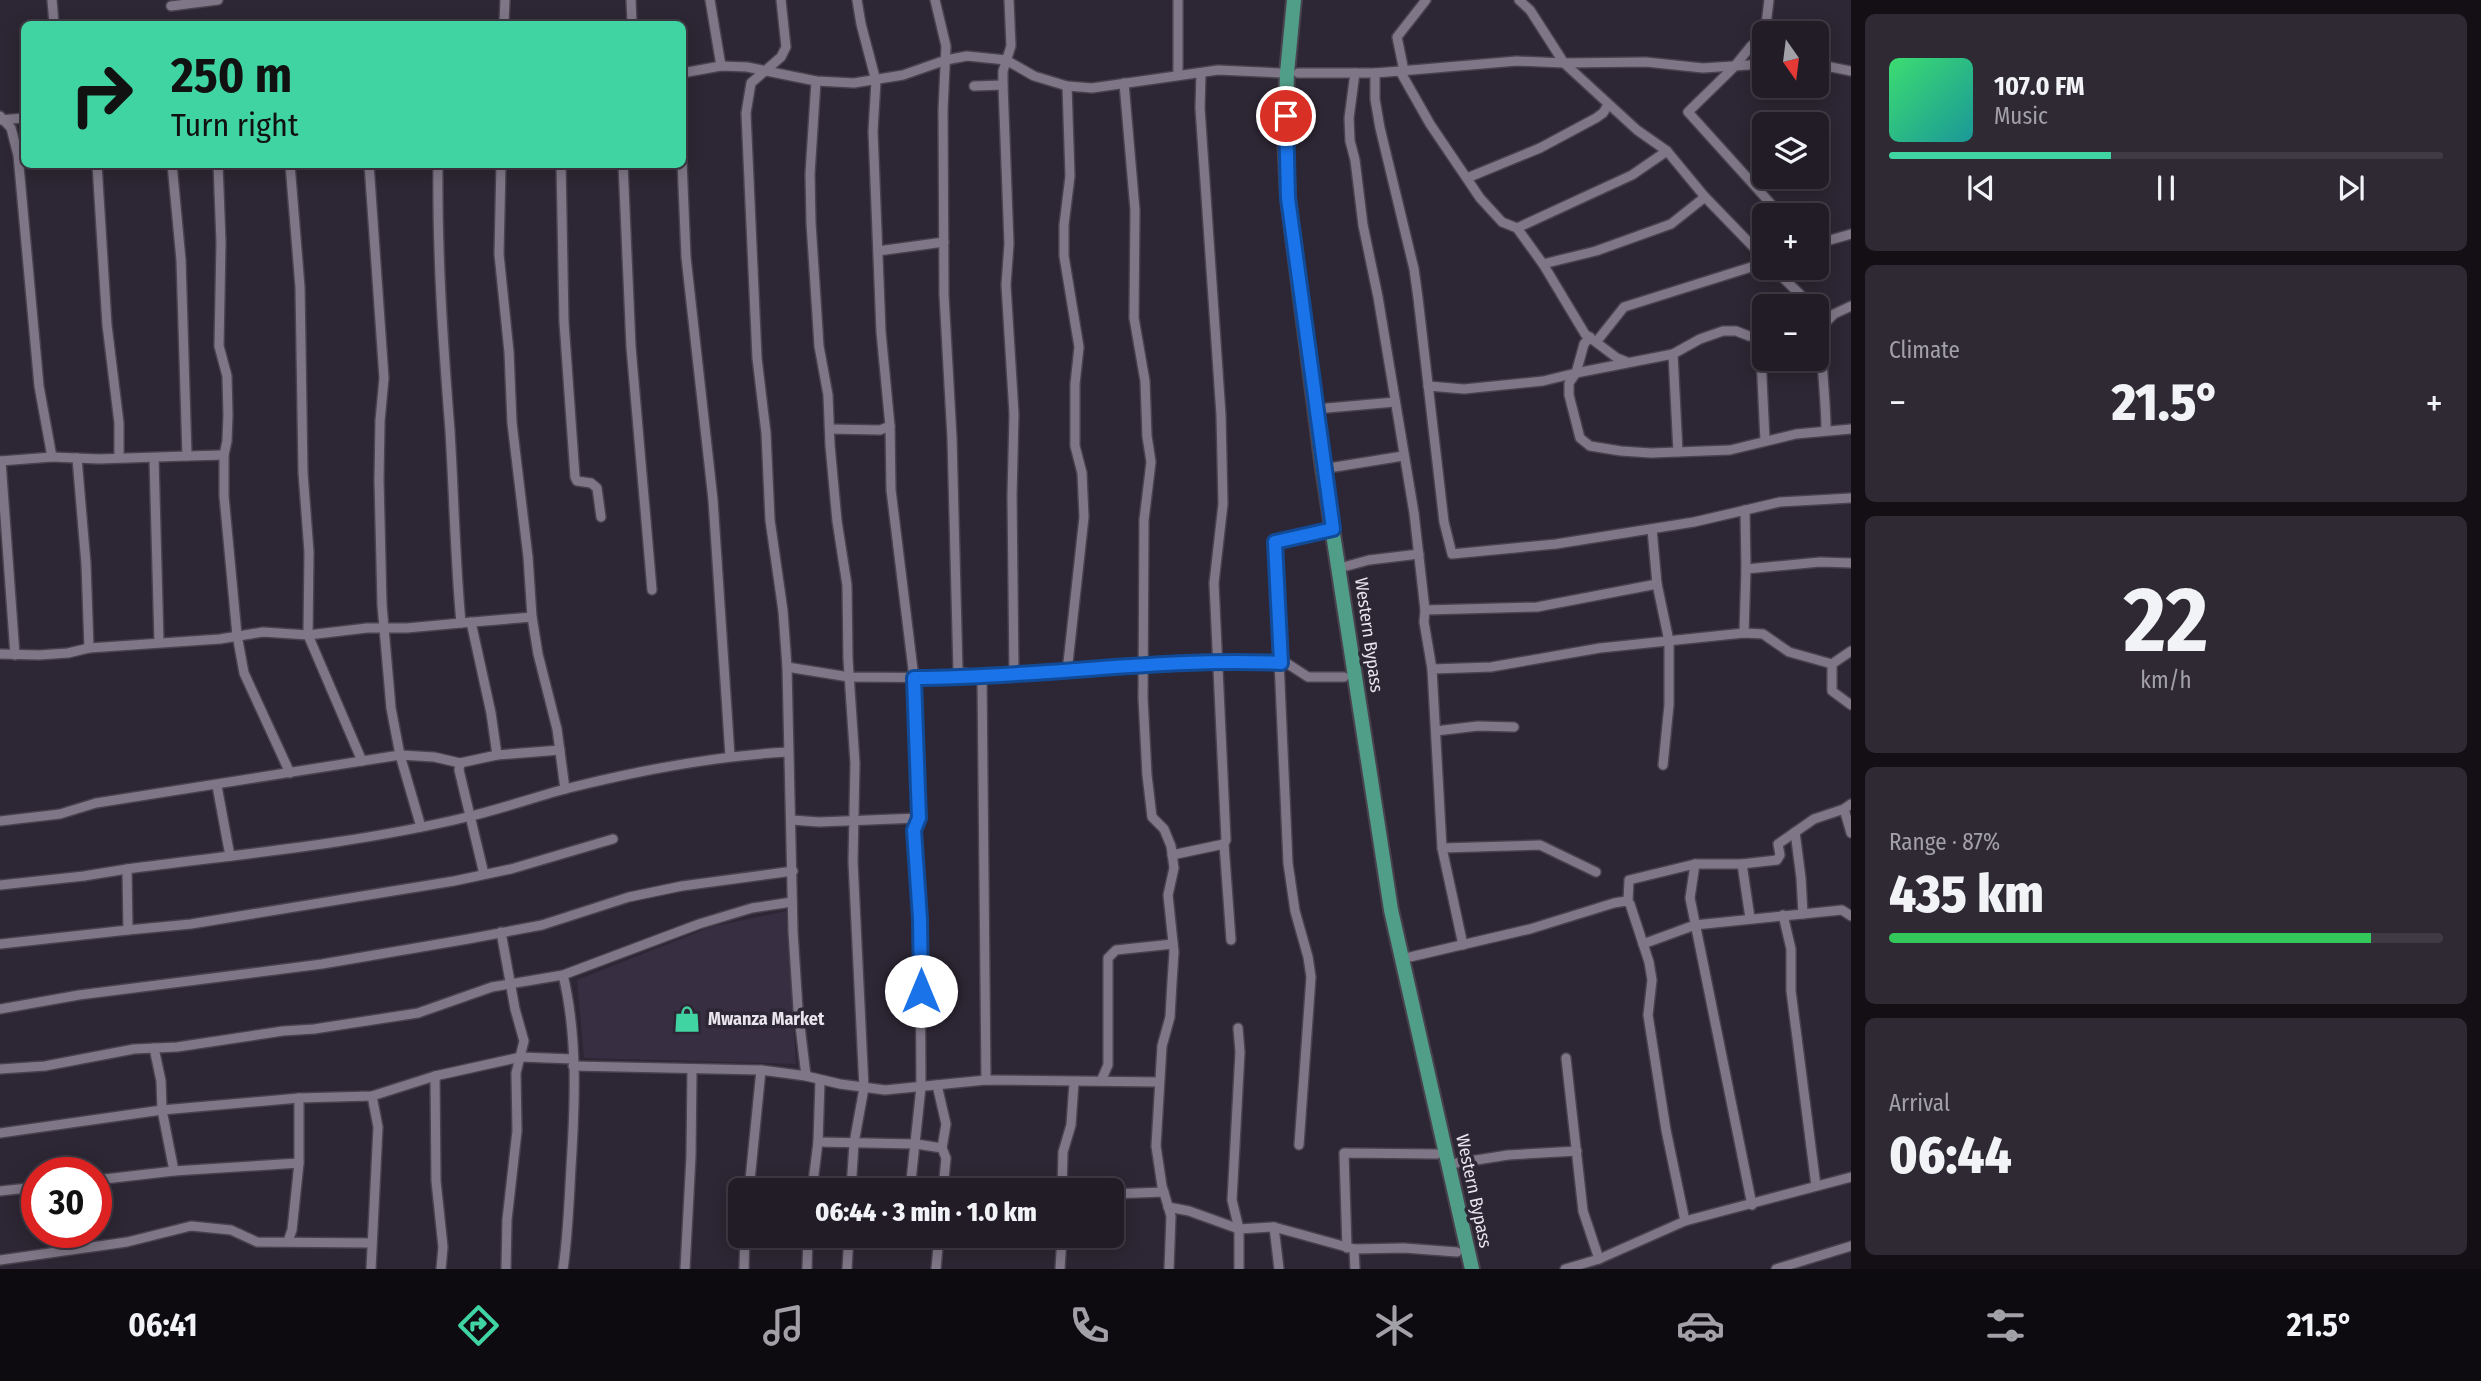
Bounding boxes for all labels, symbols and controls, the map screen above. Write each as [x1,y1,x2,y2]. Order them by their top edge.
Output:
north arrow [1752,21,1829,98]
map controls [1752,21,1829,371]
text: 250 m [171,46,292,105]
icon: right [56,49,147,140]
text: 107.0 FM [1994,71,2085,102]
pin [1256,86,1316,146]
icon: arrive [1267,97,1305,135]
text: Music [1994,102,2048,130]
text: Turn right [171,106,298,144]
button: layers [1752,112,1829,189]
icon: previous [1962,169,2000,207]
icon: pause [2147,169,2185,207]
icon: next [2332,169,2370,207]
button: + [1752,203,1829,280]
button: − [1752,294,1829,371]
text: Climate [1889,336,1960,364]
text: 21.5° [2112,371,2220,434]
text: − [1889,380,1906,426]
text: + [2426,380,2443,426]
text: 22 [2124,566,2208,675]
street label: Western Bypass [1350,576,1388,694]
text: km/h [2140,666,2192,694]
text: Range · 87% [1889,828,2000,856]
text: 435 km [1889,863,2044,926]
position arrow [884,954,958,1028]
shop icon: Mwanza Market [672,1004,702,1034]
place label: Mwanza Market [708,1008,825,1030]
text: Arrival [1889,1089,1950,1117]
text: 06:44 [1889,1124,2012,1187]
street label: Western Bypass [1451,1132,1497,1250]
speed limit sign: 30 [21,1157,112,1248]
text: 06:44 · 3 min · 1.0 km [815,1197,1037,1228]
icon: directions [454,1301,503,1350]
icon: music [759,1301,808,1350]
icon: phone [1065,1301,1114,1350]
icon: climate [1370,1301,1419,1350]
icon: car [1676,1301,1725,1350]
icon: filters [1981,1301,2030,1350]
text: 06:41 [128,1306,197,1344]
text: 21.5° [2287,1306,2353,1344]

